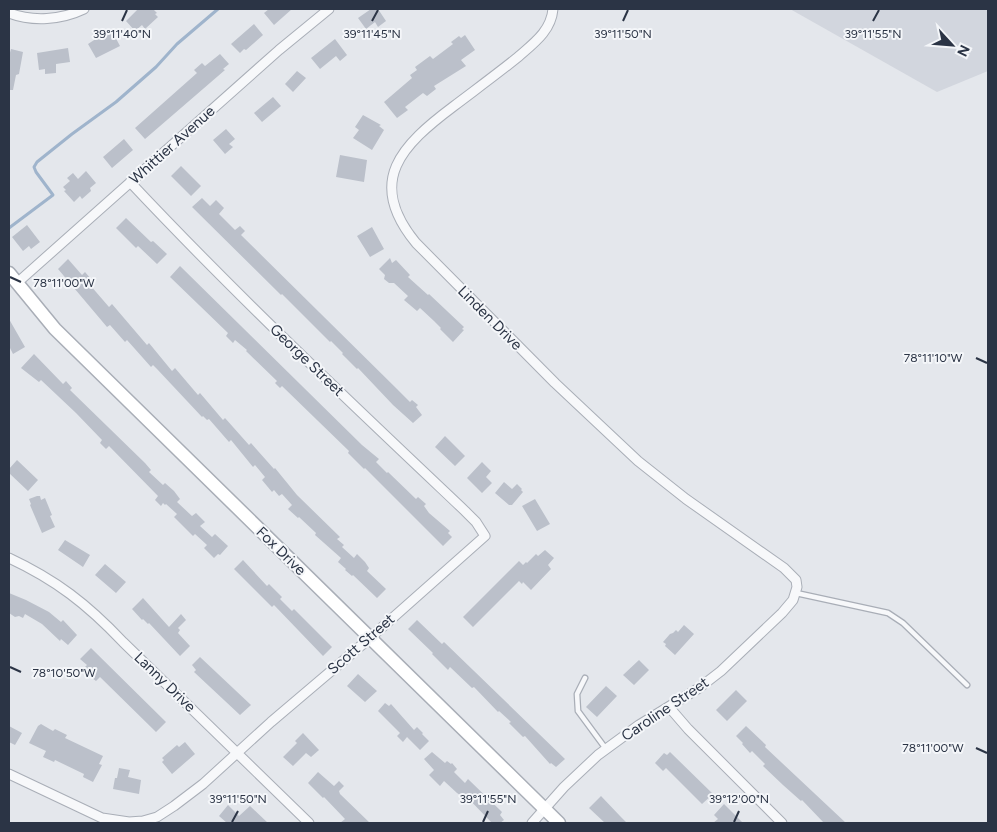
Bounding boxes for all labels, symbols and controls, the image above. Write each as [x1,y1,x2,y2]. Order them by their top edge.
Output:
north arrow [927,20,977,70]
text: 39°11'40"N [93,27,151,41]
text: 39°11'45"N [343,27,401,41]
text: 39°11'50"N [594,27,652,41]
text: 39°11'55"N [845,27,902,41]
text: N [953,42,973,59]
street label: Whittier Avenue [126,102,218,188]
text: 78°11'00"W [33,276,95,290]
street label: Linden Drive [454,282,526,354]
street label: George Street [266,320,348,400]
text: 78°11'10"W [904,351,963,365]
street label: Fox Drive [252,523,310,579]
street label: Scott Street [324,610,398,678]
street label: Lanny Drive [131,648,199,716]
text: 78°10'50"W [32,666,96,680]
street label: Caroline Street [618,673,712,745]
text: 78°11'00"W [902,741,964,755]
text: 39°11'50"N [209,792,267,806]
text: 39°11'55"N [460,792,517,806]
text: 39°12'00"N [709,792,769,806]

